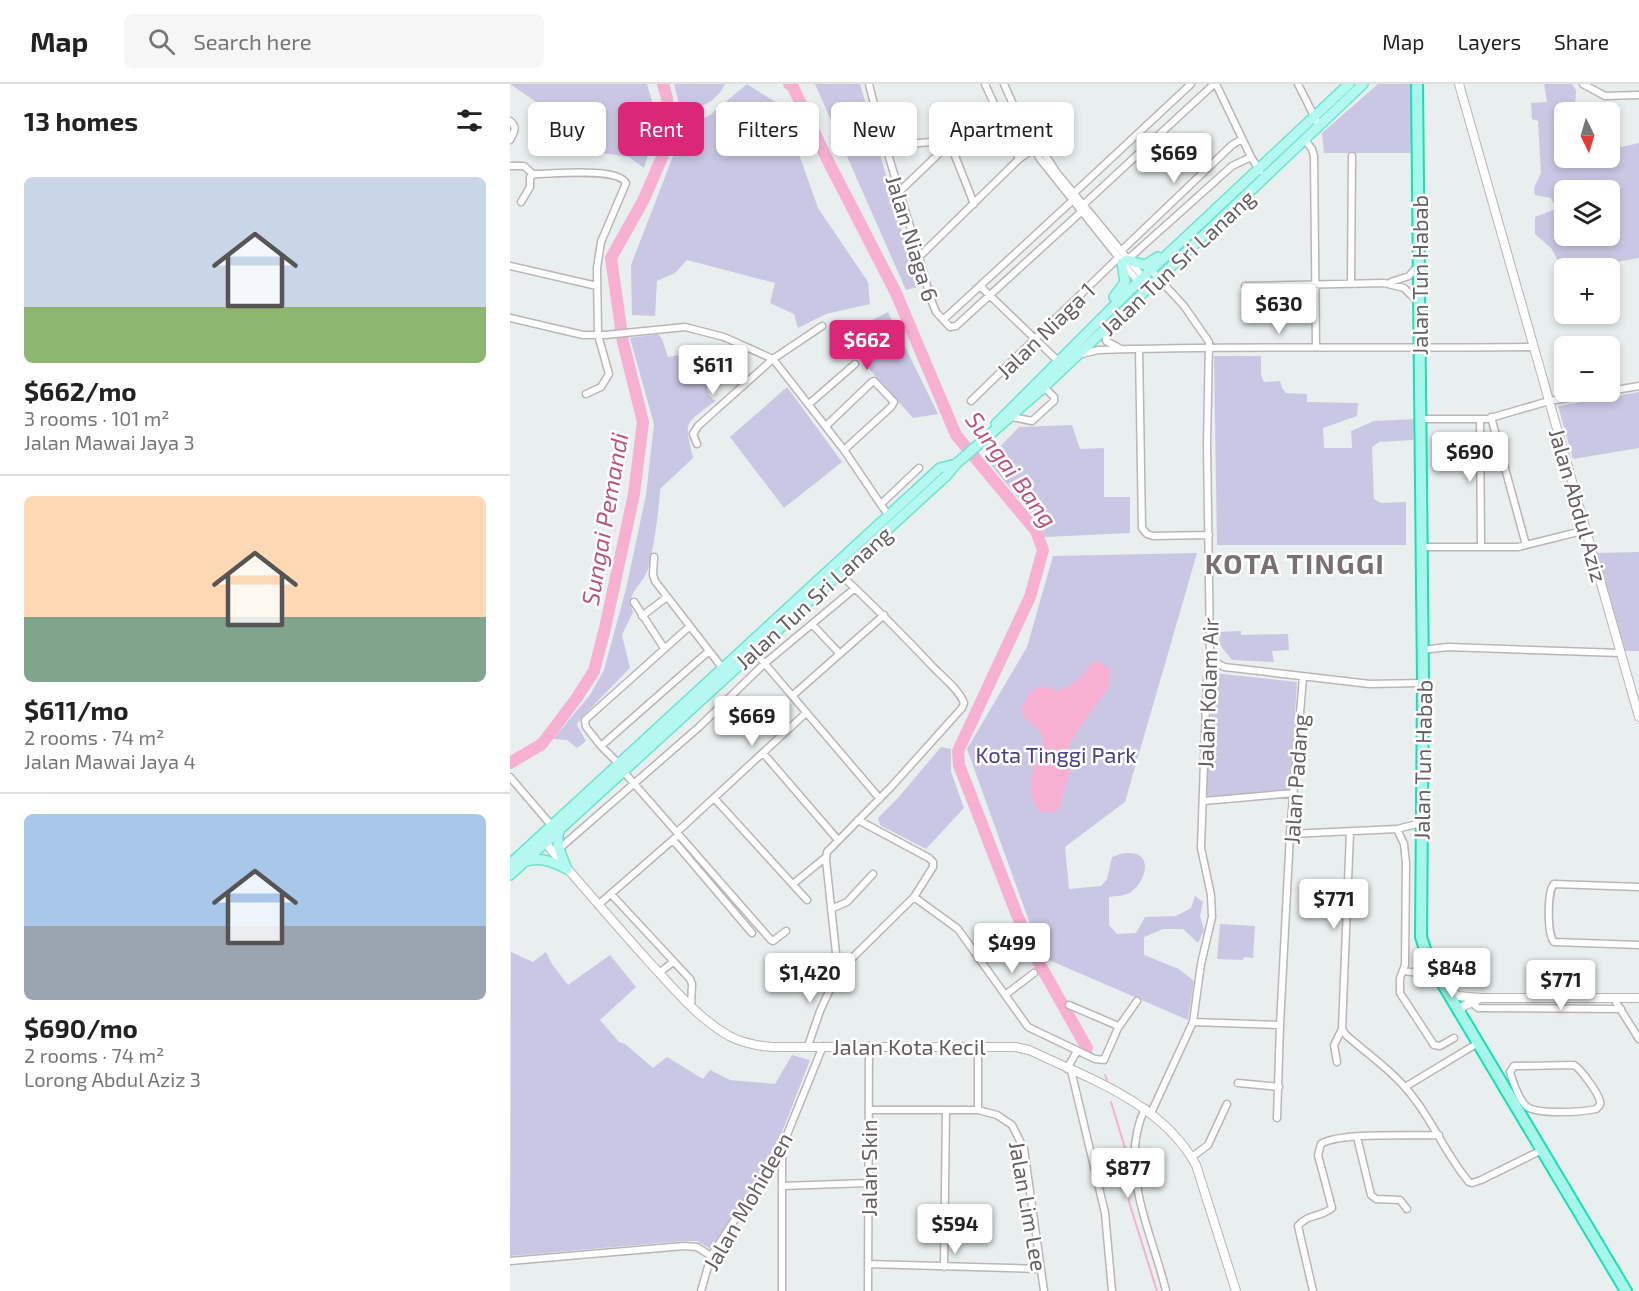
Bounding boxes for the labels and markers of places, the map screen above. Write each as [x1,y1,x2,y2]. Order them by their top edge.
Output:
pin: $669 [1138,133,1210,184]
pin: $630 [1243,284,1315,335]
pin: $662 [831,320,903,371]
pin: $611 [677,345,749,396]
pin: $690 [1434,432,1506,483]
pin: $669 [716,696,788,747]
pin: $771 [1298,879,1370,930]
pin: $499 [976,923,1048,974]
pin: $848 [1416,948,1488,999]
pin: $1,420 [761,953,859,1004]
pin: $771 [1525,960,1597,1011]
pin: $877 [1092,1148,1164,1199]
pin: $594 [919,1204,991,1255]

